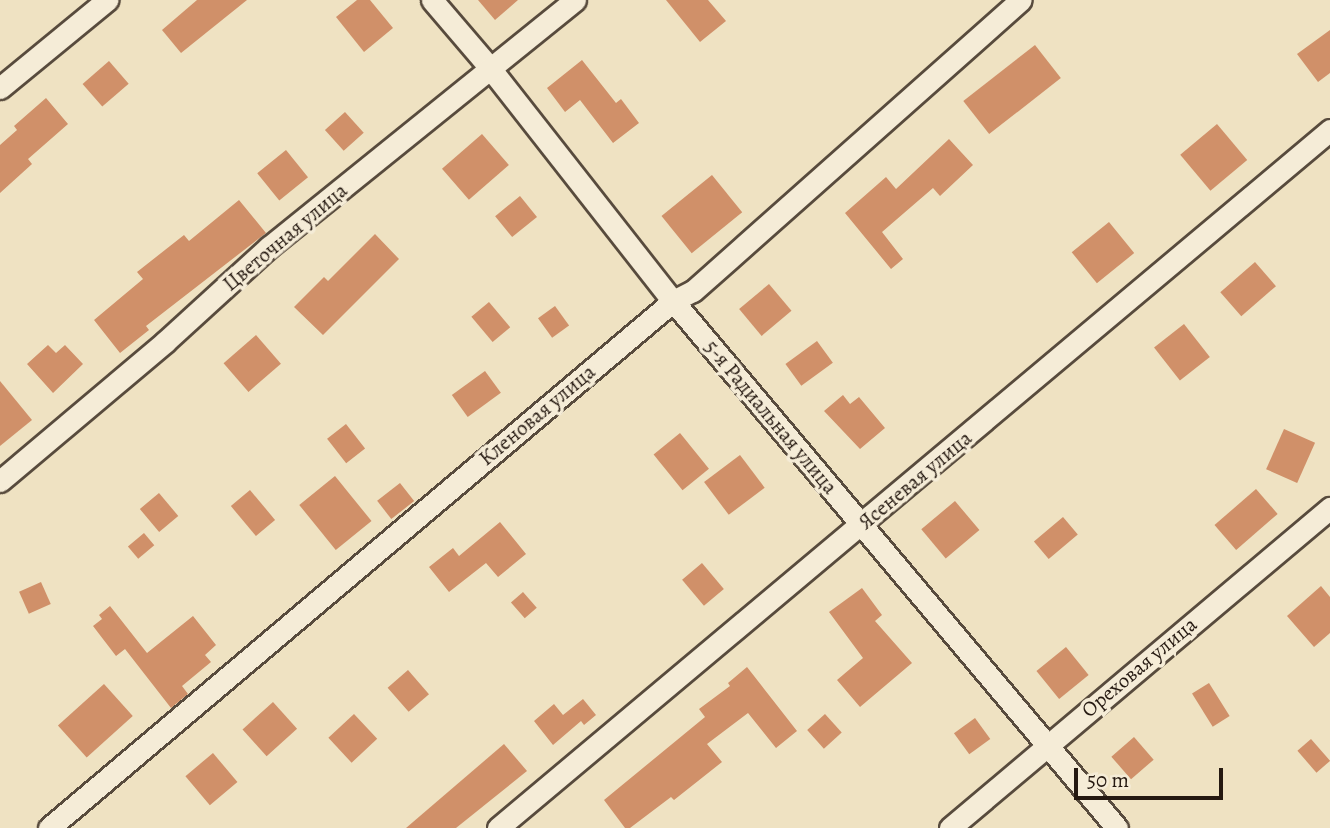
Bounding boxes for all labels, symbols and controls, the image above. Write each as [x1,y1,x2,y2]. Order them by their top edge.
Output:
street label: Цветочная улица [218,178,352,296]
street label: 5-я Радиальная улица [699,335,843,499]
street label: Кленовая улица [474,359,600,471]
street label: Ясеневая улица [853,425,977,535]
street label: Ореховая улица [1076,611,1202,723]
scale bar [1078,754,1227,798]
text: 50 m [1087,766,1129,794]

